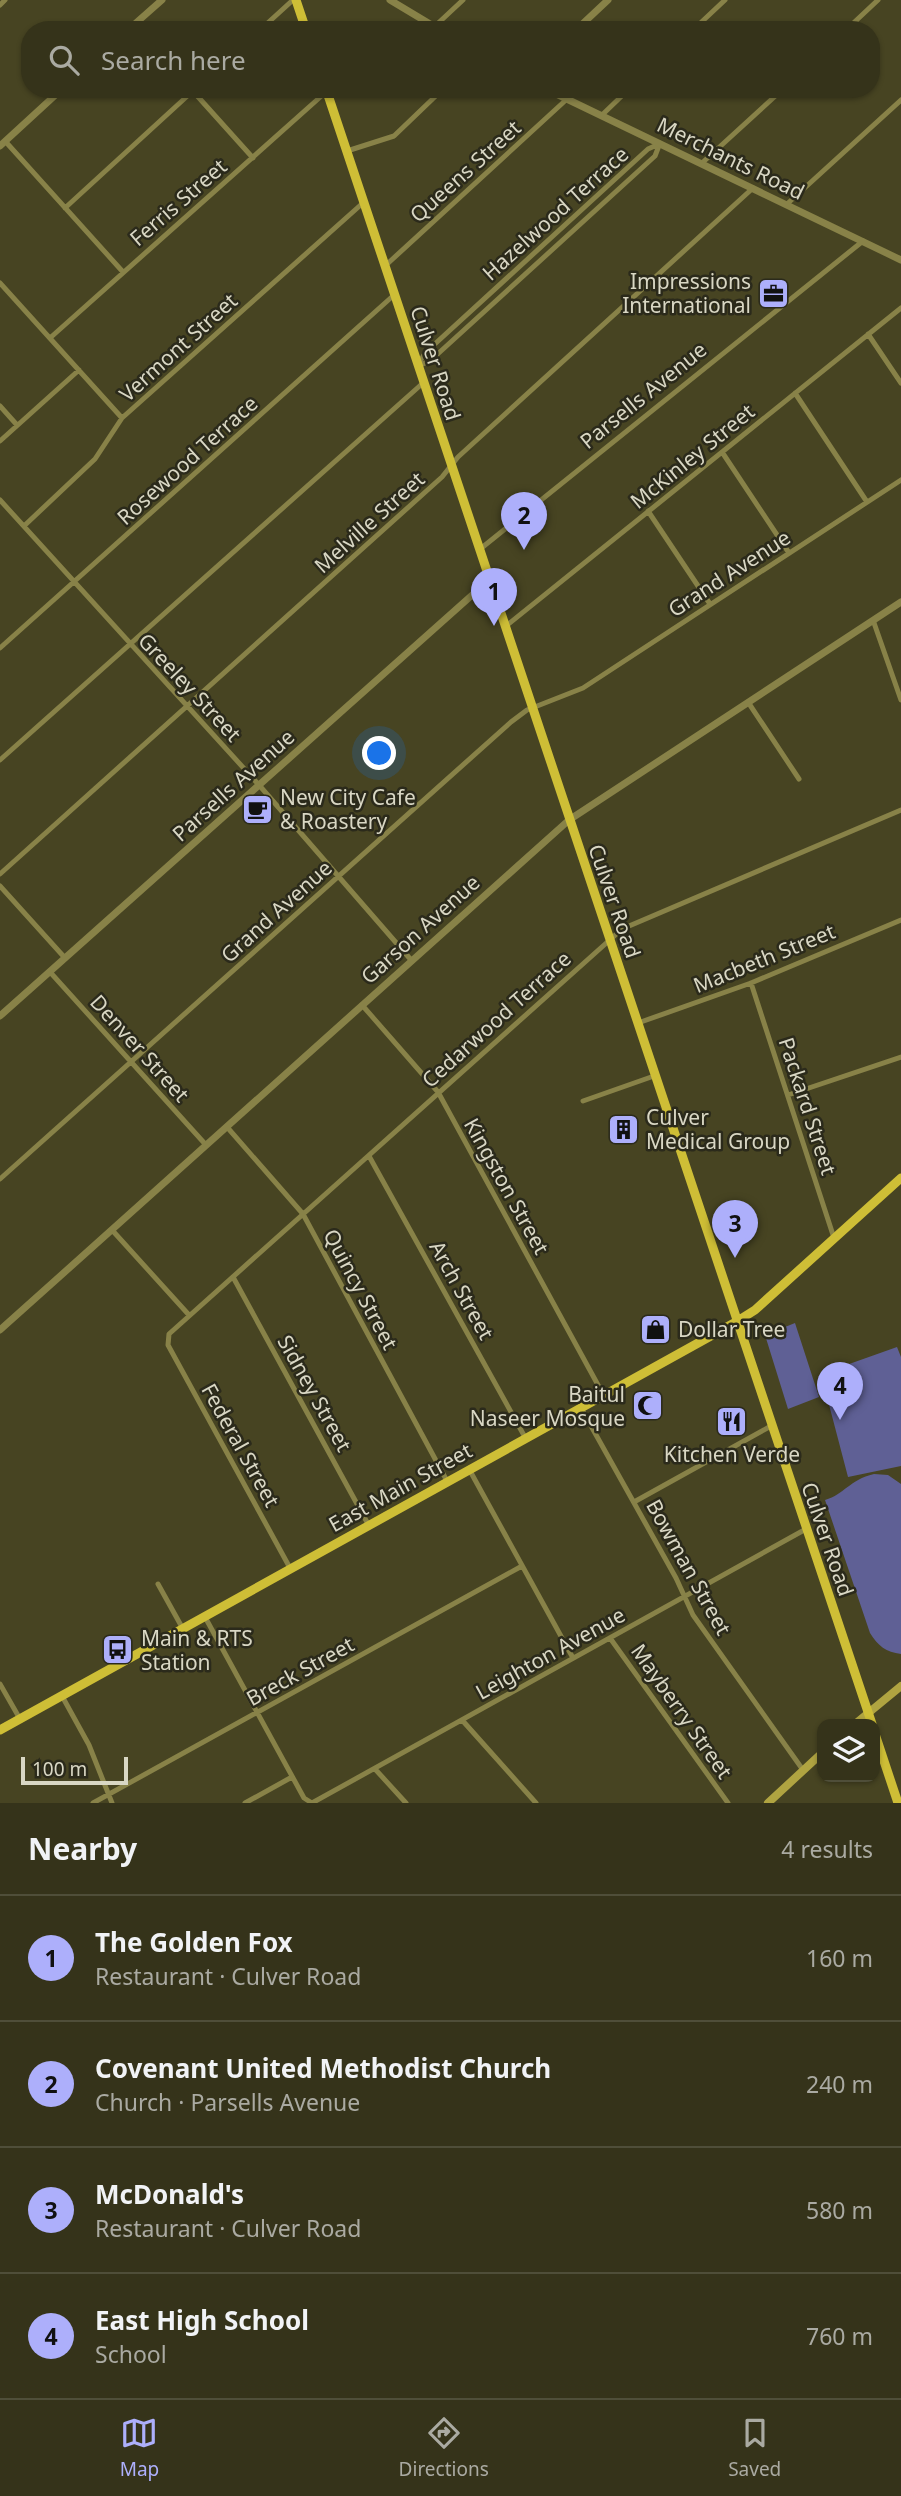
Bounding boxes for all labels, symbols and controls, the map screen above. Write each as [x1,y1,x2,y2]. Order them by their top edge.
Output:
search box [21,21,880,98]
icon: search [45,41,83,79]
text: Search here [101,42,246,78]
street label: Merchants Road [653,110,809,206]
street label: Queens Street [404,113,527,228]
street label: Hazelwood Terrace [476,140,634,286]
street label: Ferris Street [124,152,233,252]
place label: Impressions International [622,267,751,319]
office icon: Impressions International [757,276,791,310]
street label: Vermont Street [113,286,243,407]
street label: Culver Road [404,302,468,424]
street label: Parsells Avenue [574,335,712,455]
street label: Rosewood Terrace [111,389,263,531]
street label: McKinley Street [624,397,760,515]
street label: Melville Street [308,465,430,579]
pin: 2 [501,492,547,550]
street label: Grand Avenue [662,523,796,623]
pin: 1 [471,568,517,626]
street label: Greeley Street [132,627,248,748]
street label: Parsells Avenue [166,723,300,847]
your location [362,736,396,770]
place label: New City Cafe & Roastery [280,783,416,835]
cafe icon: New City Cafe & Roastery [240,792,274,826]
street label: Culver Road [582,840,648,962]
street label: Grand Avenue [214,854,338,968]
street label: Garson Avenue [355,868,485,990]
street label: Macbeth Street [689,917,839,999]
street label: Cedarwood Terrace [415,945,577,1093]
street label: Denver Street [84,988,196,1108]
street label: Packard Street [773,1034,844,1179]
place label: Culver Medical Group [646,1103,790,1155]
building icon: Culver Medical Group [606,1112,640,1146]
street label: Kingston Street [458,1113,556,1260]
pin: 3 [712,1200,758,1258]
street label: Quincy Street [317,1224,405,1355]
street label: Arch Street [423,1236,501,1345]
shop icon: Dollar Tree [638,1312,672,1346]
place label: Dollar Tree [678,1315,785,1343]
street label: Sidney Street [271,1330,359,1457]
pin: 4 [817,1362,863,1420]
street label: Federal Street [196,1378,287,1512]
place label: Baitul Naseer Mosque [470,1380,625,1432]
mosque icon: Baitul Naseer Mosque [631,1389,665,1423]
restaurant icon: Kitchen Verde [715,1405,749,1439]
street label: East Main Street [323,1436,477,1538]
place label: Kitchen Verde [664,1440,800,1468]
street label: Culver Road [795,1478,861,1600]
street label: Bowman Street [640,1494,738,1640]
street label: Leighton Avenue [470,1600,630,1706]
place label: Main & RTS Station [141,1624,253,1676]
street label: Breck Street [241,1630,359,1712]
bus stop icon: Main & RTS Station [101,1633,135,1667]
street label: Mayberry Street [625,1638,739,1784]
map controls [817,1719,880,1782]
button: layers [817,1719,880,1782]
scale bar [21,1754,128,1786]
text: 100 m [32,1756,87,1782]
text: Nearby [28,1828,137,1869]
text: 4 results [781,1833,873,1865]
text: The Golden Fox [95,1924,293,1960]
text: 1 [44,1942,58,1974]
text: 160 m [806,1942,873,1974]
text: Restaurant · Culver Road [95,1960,361,1992]
text: Covenant United Methodist Church [95,2050,551,2086]
text: 2 [44,2068,58,2100]
text: 240 m [806,2068,873,2100]
text: Church · Parsells Avenue [95,2086,360,2118]
text: McDonald's [95,2176,244,2212]
text: 3 [44,2194,58,2226]
text: 580 m [806,2194,873,2226]
text: Restaurant · Culver Road [95,2212,361,2244]
text: East High School [95,2302,309,2338]
text: 4 [44,2320,58,2352]
text: 760 m [806,2320,873,2352]
text: School [95,2338,167,2370]
tab: Map [120,2414,159,2482]
tab: Directions [399,2414,489,2482]
tab: Saved [728,2414,781,2482]

